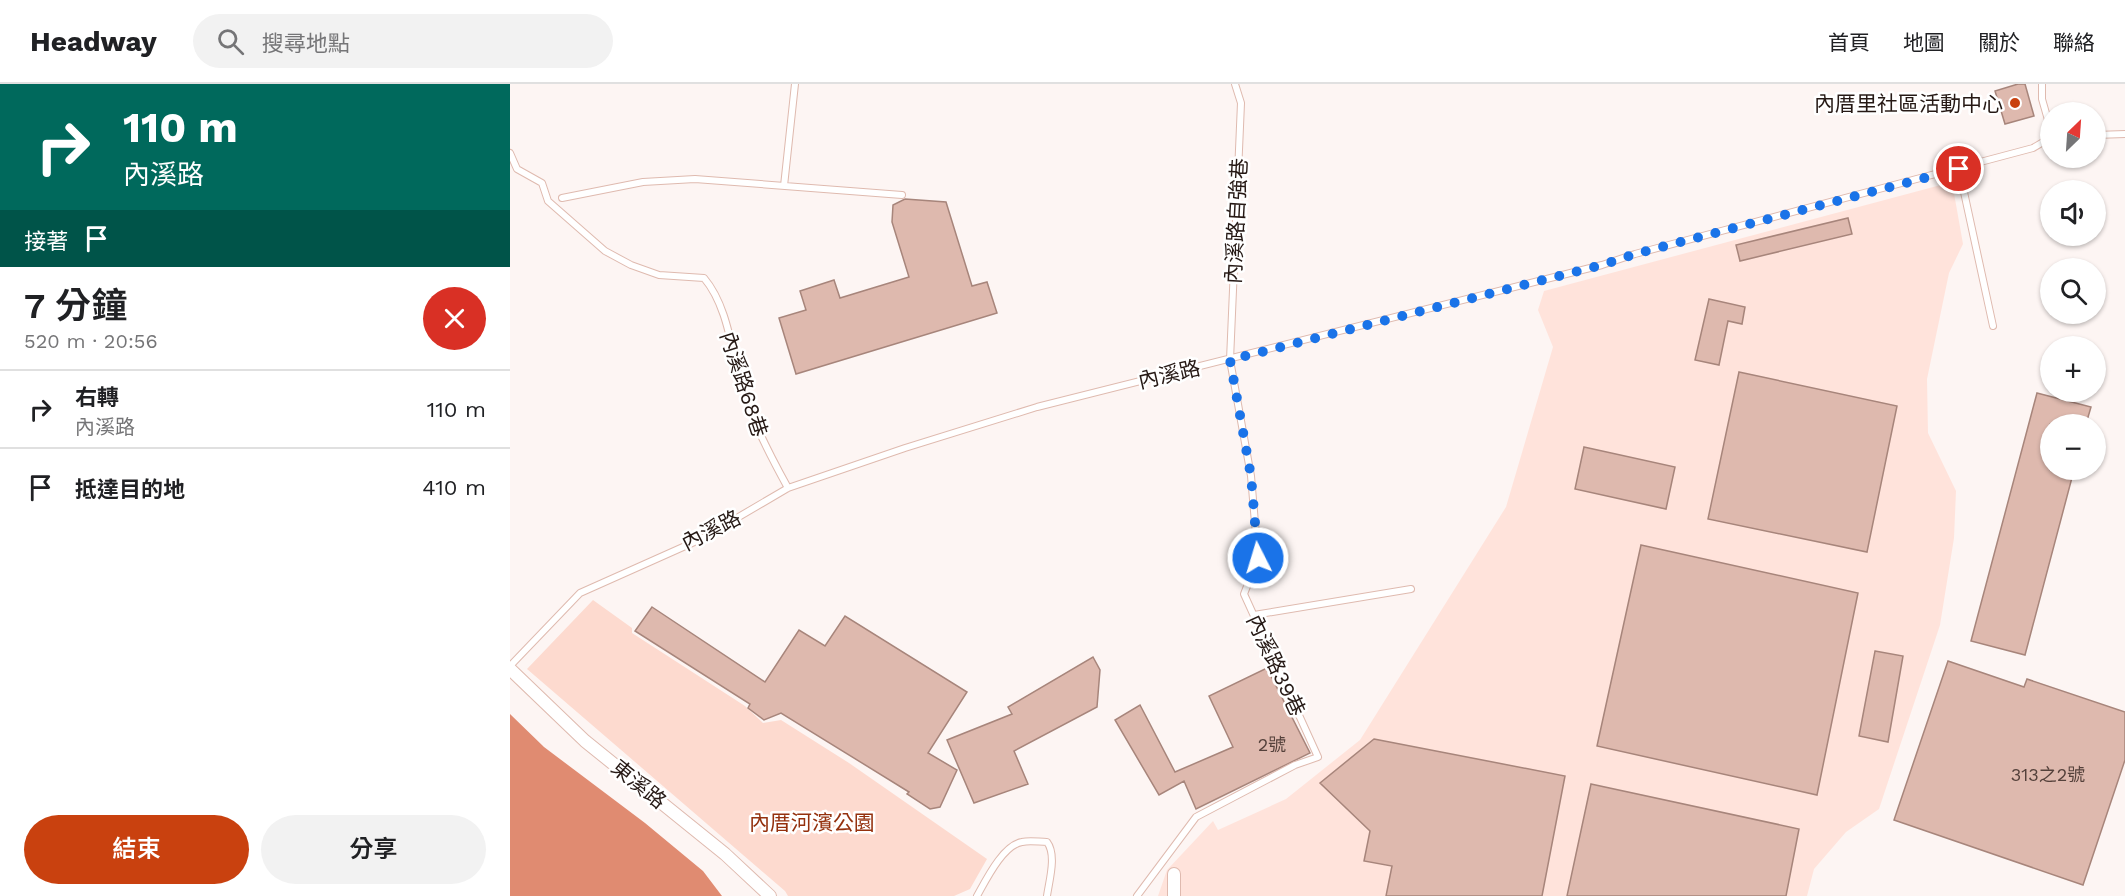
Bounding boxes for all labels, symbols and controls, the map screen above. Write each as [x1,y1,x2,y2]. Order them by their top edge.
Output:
search box [193,14,613,68]
text: Headway [30,25,157,58]
icon: search [214,25,247,58]
text: 首頁 [1828,30,1870,55]
text: 地圖 [1903,30,1945,55]
text: 關於 [1978,30,2020,55]
text: 聯絡 [2053,30,2095,55]
text: 搜尋地點 [262,31,350,56]
place label: 內厝里社區活動中心 [1814,91,2003,116]
marker: 內厝里社區活動中心 [2008,96,2022,110]
north arrow [2040,102,2106,168]
map controls [2040,102,2106,480]
text: 110 m [123,103,238,152]
icon: right [24,108,102,186]
pin [1933,143,1984,194]
icon: arrive [1942,152,1975,185]
street label: 內溪路自強巷 [1220,157,1252,285]
text: 內溪路 [123,159,204,191]
button: sound [2040,180,2106,246]
icon: arrive [80,222,113,255]
text: 接著 [24,229,68,254]
button: search [2040,258,2106,324]
text: 7 分鐘 [24,285,127,327]
button: close [423,287,486,350]
street label: 內溪路68巷 [715,328,773,440]
text: 520 m · 20:56 [24,329,158,353]
button: + [2040,336,2106,402]
street label: 內溪路 [1135,355,1203,393]
text: 右轉 [75,385,119,410]
icon: right [24,393,57,426]
text: 110 m [427,397,486,422]
button: − [2040,414,2106,480]
text: 內溪路 [75,415,135,439]
icon: arrive [24,471,57,504]
text: 410 m [422,475,486,500]
text: 抵達目的地 [75,477,185,502]
street label: 內溪路 [677,505,745,555]
position arrow [1226,526,1290,590]
street label: 內溪路39巷 [1242,610,1310,720]
house number: 2號 [1258,734,1286,755]
street label: 東溪路 [607,754,671,814]
house number: 313之2號 [2011,764,2085,785]
park label: 內厝河濱公園 [749,810,875,835]
button: 結束 [24,815,249,884]
button: 分享 [261,815,486,884]

